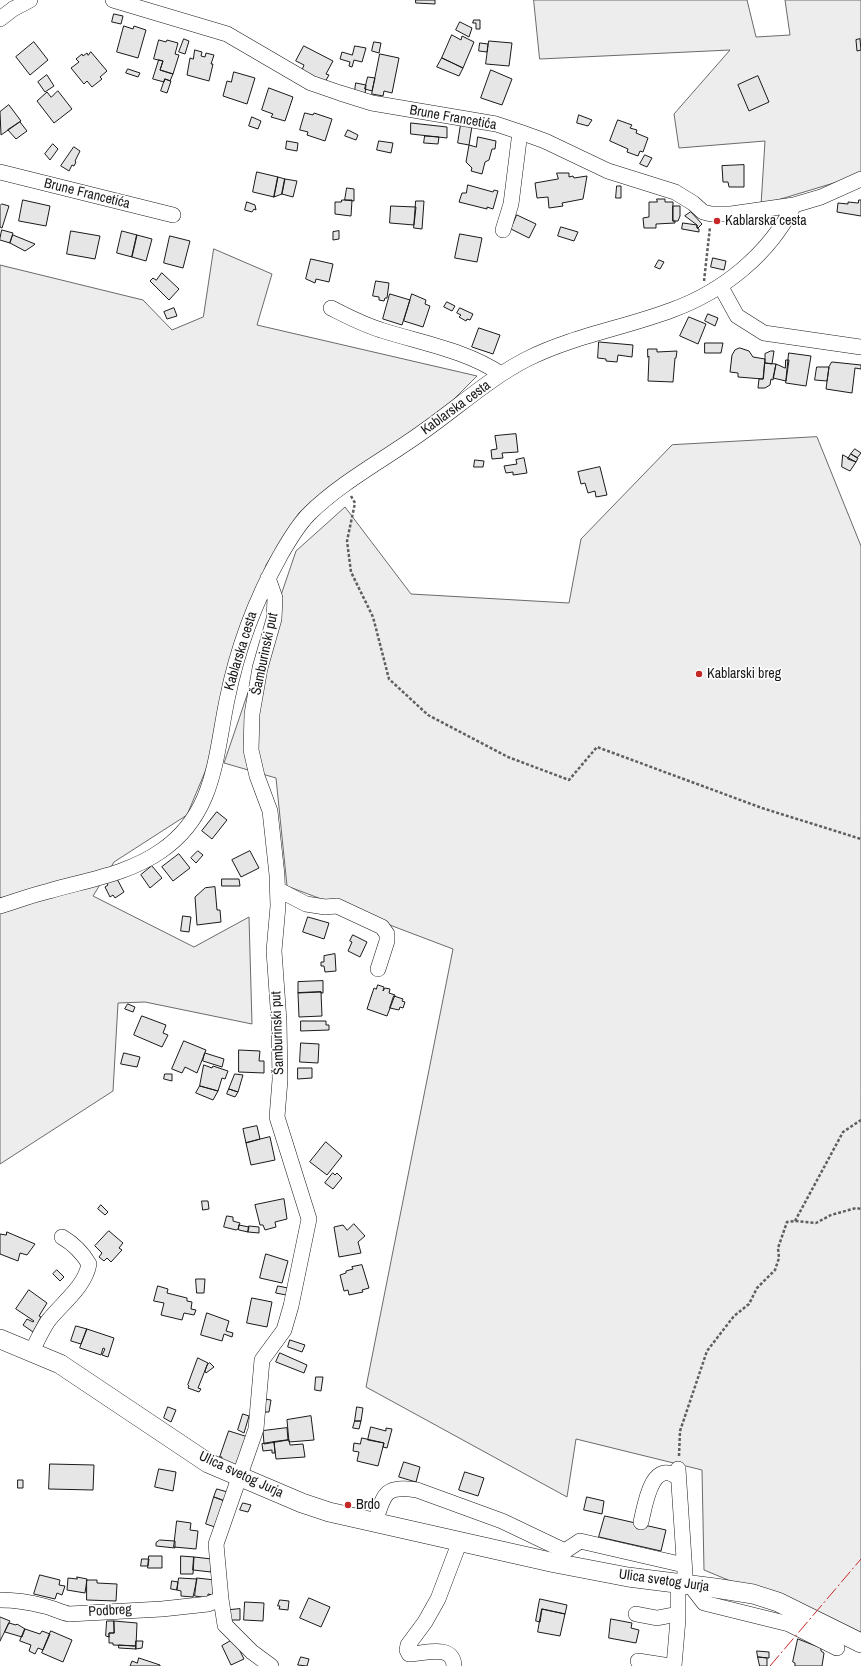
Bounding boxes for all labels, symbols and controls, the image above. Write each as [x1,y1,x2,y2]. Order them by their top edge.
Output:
street label: Brune Francetića [408,102,498,134]
street label: Brune Francetića [42,175,132,213]
place label: Kablarska cesta [725,213,807,229]
marker: Kablarska cesta [712,216,722,226]
street label: Kablarska cesta [418,377,494,439]
street label: Kablarska cesta [221,609,261,693]
street label: Šamburinski put [248,611,282,697]
place label: Kablarski breg [707,666,781,682]
marker: Kablarski breg [694,669,704,679]
street label: Šamburinski put [268,991,288,1075]
street label: Ulica svetog Jurja [196,1448,286,1502]
place label: Brdo [356,1497,380,1513]
marker: Brdo [343,1500,353,1510]
street label: Ulica svetog Jurja [618,1566,710,1596]
street label: Podbreg [88,1601,132,1621]

